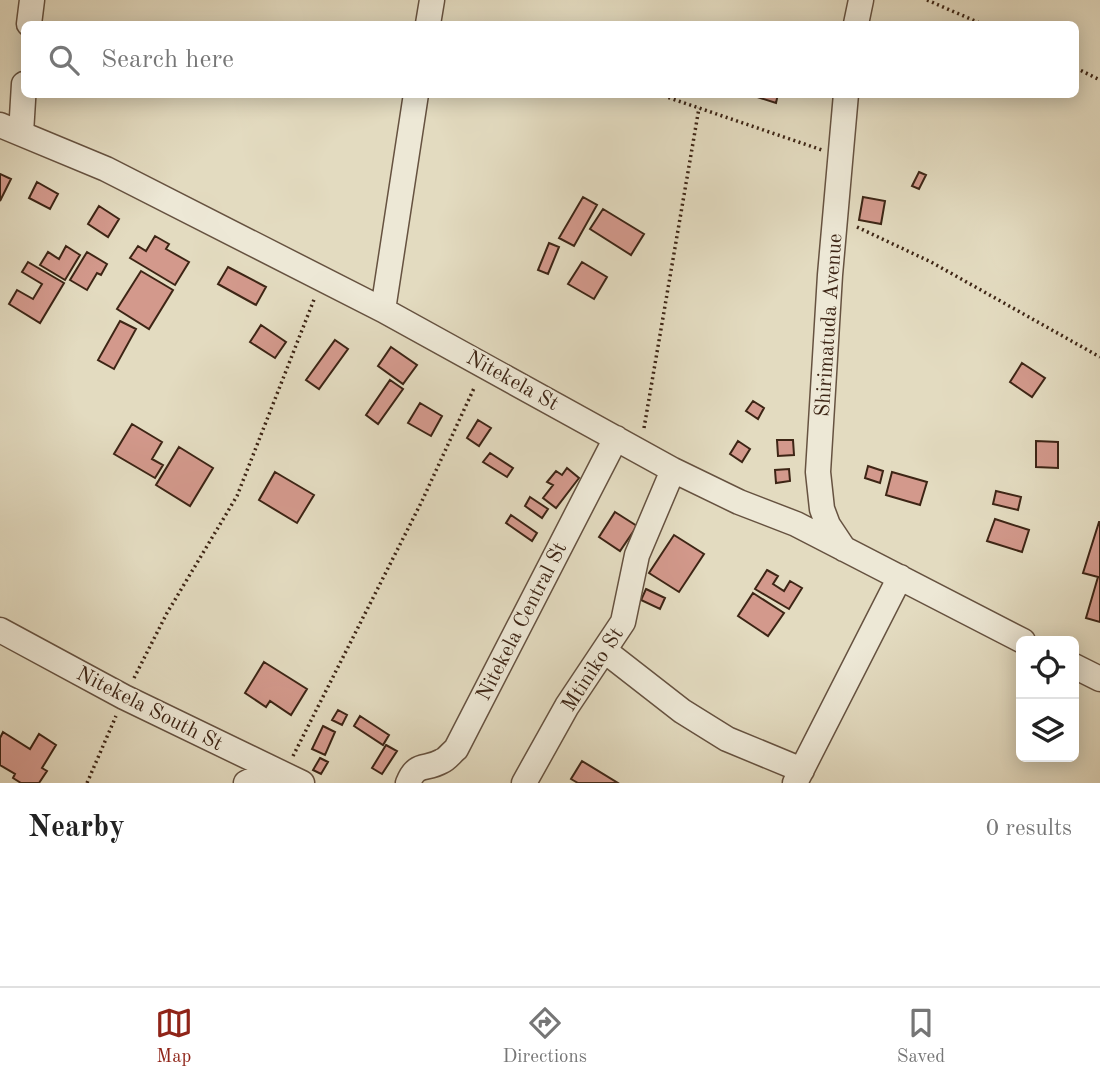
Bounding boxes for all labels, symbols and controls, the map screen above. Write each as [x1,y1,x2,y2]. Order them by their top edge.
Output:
search box [21,21,1079,98]
icon: search [45,41,83,79]
text: Search here [101,47,234,73]
street label: Shirimatuda Avenue [813,233,846,418]
street label: Nitekela St [463,347,562,415]
street label: Nitekela Central St [473,539,571,704]
street label: Mtiniko St [559,624,628,715]
map controls [1016,636,1079,762]
button: locate [1016,636,1079,699]
street label: Nitekela South St [73,663,226,755]
button: layers [1016,699,1079,762]
text: Nearby [28,813,125,843]
text: 0 results [986,817,1072,840]
tab: Map [155,1004,193,1069]
tab: Directions [503,1004,587,1069]
tab: Saved [897,1004,945,1069]

